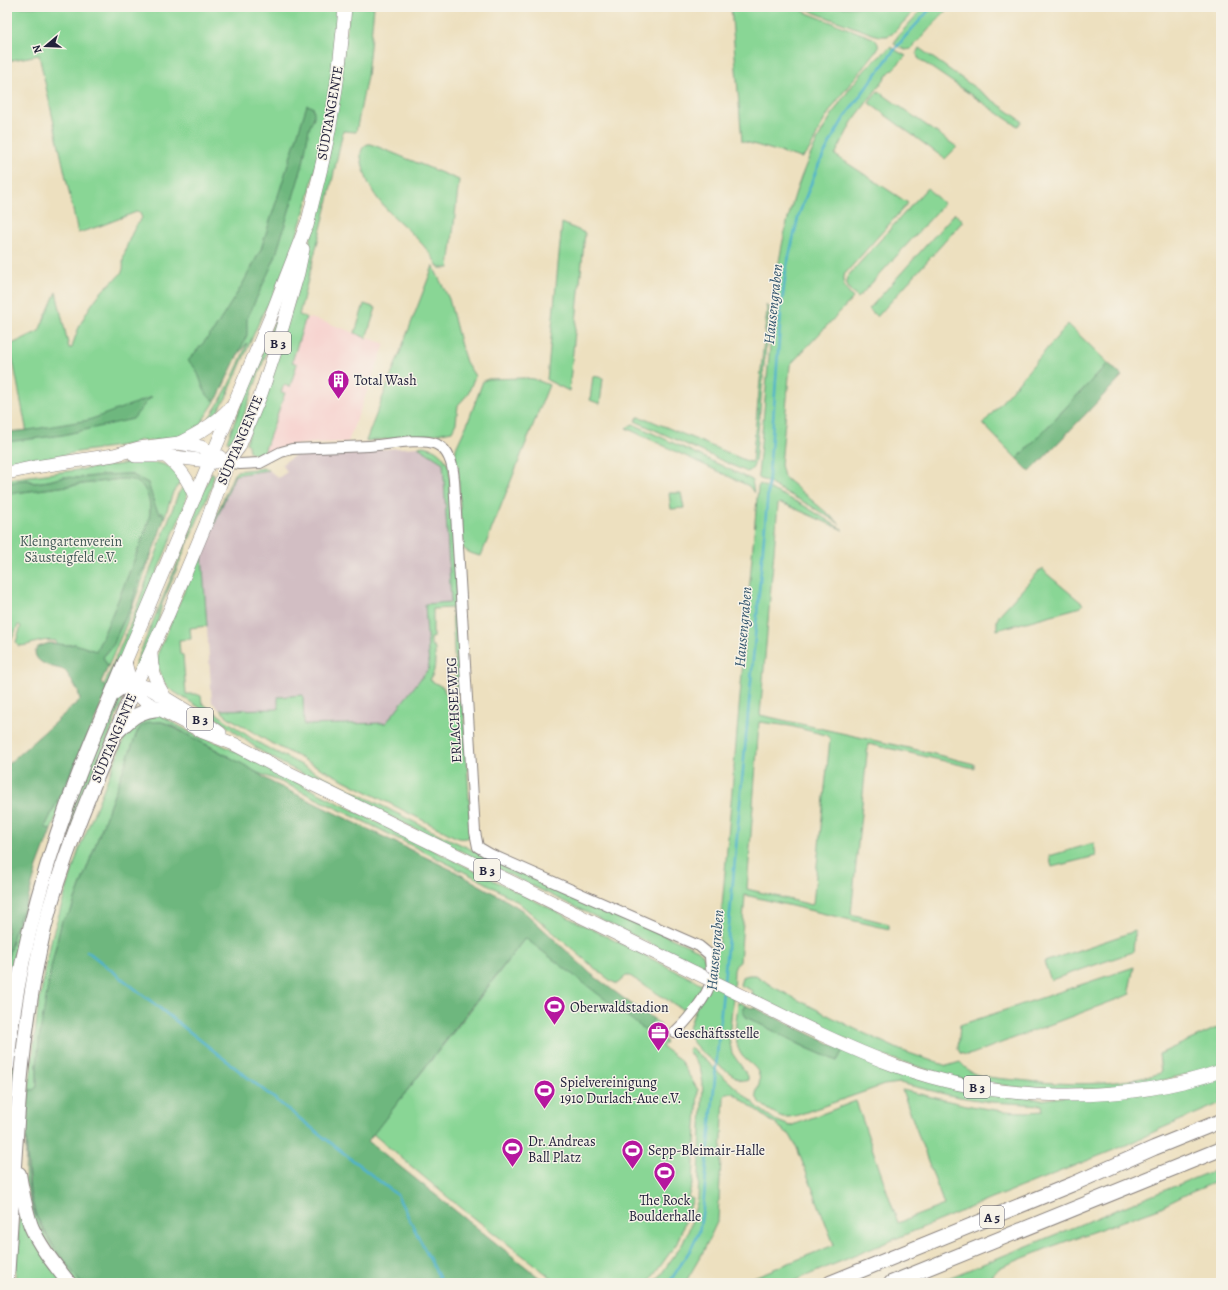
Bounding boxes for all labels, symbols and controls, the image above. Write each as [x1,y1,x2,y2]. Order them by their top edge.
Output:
north arrow [26,26,66,66]
text: N [29,43,45,55]
street label: SÜDTANGENTE [312,64,348,162]
water label: Hausengraben [759,263,787,345]
road number: B 3 [265,332,291,354]
building icon: Total Wash [326,367,352,400]
place label: Total Wash [354,371,417,390]
street label: SÜDTANGENTE [213,392,267,488]
park label: Kleingartenverein Säusteigfeld e.V. [20,532,123,567]
water label: Hausengraben [730,586,756,668]
street label: ERLACHSEEWEG [442,657,466,763]
street label: SÜDTANGENTE [87,690,141,786]
road number: B 3 [187,708,213,730]
road number: B 3 [474,859,500,881]
water label: Hausengraben [702,909,728,991]
sports icon: Oberwaldstadion [542,994,568,1027]
place label: Oberwaldstadion [570,998,669,1017]
office icon: Geschäftsstelle [645,1020,671,1053]
place label: Geschäftsstelle [674,1024,759,1043]
place label: Spielvereinigung 1910 Durlach-Aue e.V. [560,1073,682,1108]
road number: B 3 [964,1076,990,1098]
sports icon: Spielvereinigung 1910 Durlach-Aue e.V. [531,1077,557,1110]
place label: Dr. Andreas Ball Platz [528,1132,596,1167]
sports icon: Dr. Andreas Ball Platz [500,1136,526,1169]
sports icon: Sepp-Bleimair-Halle [620,1137,646,1170]
place label: Sepp-Bleimair-Halle [648,1141,765,1160]
sports icon: The Rock Boulderhalle [652,1159,678,1192]
place label: The Rock Boulderhalle [629,1191,701,1226]
road number: A 5 [980,1206,1004,1228]

